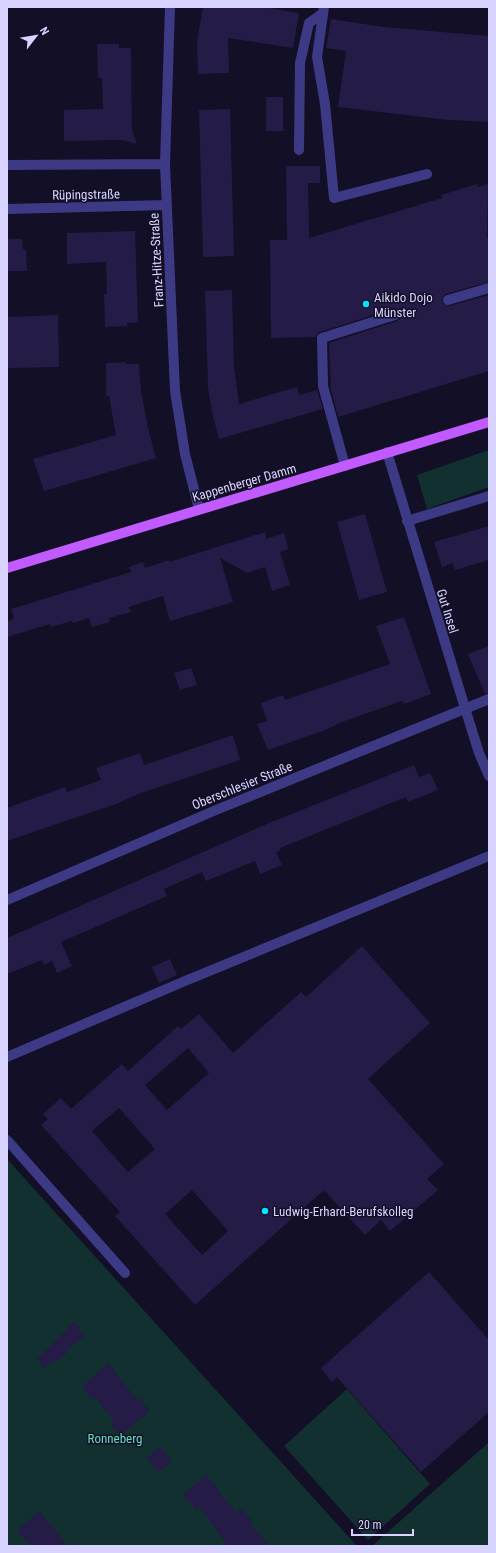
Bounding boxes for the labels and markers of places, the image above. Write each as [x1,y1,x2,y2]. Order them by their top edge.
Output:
place label: Aikido Dojo Münster [374,290,433,320]
marker: Aikido Dojo Münster [361,299,371,309]
place label: Ludwig-Erhard-Berufskolleg [273,1204,413,1219]
marker: Ludwig-Erhard-Berufskolleg [260,1206,270,1216]

